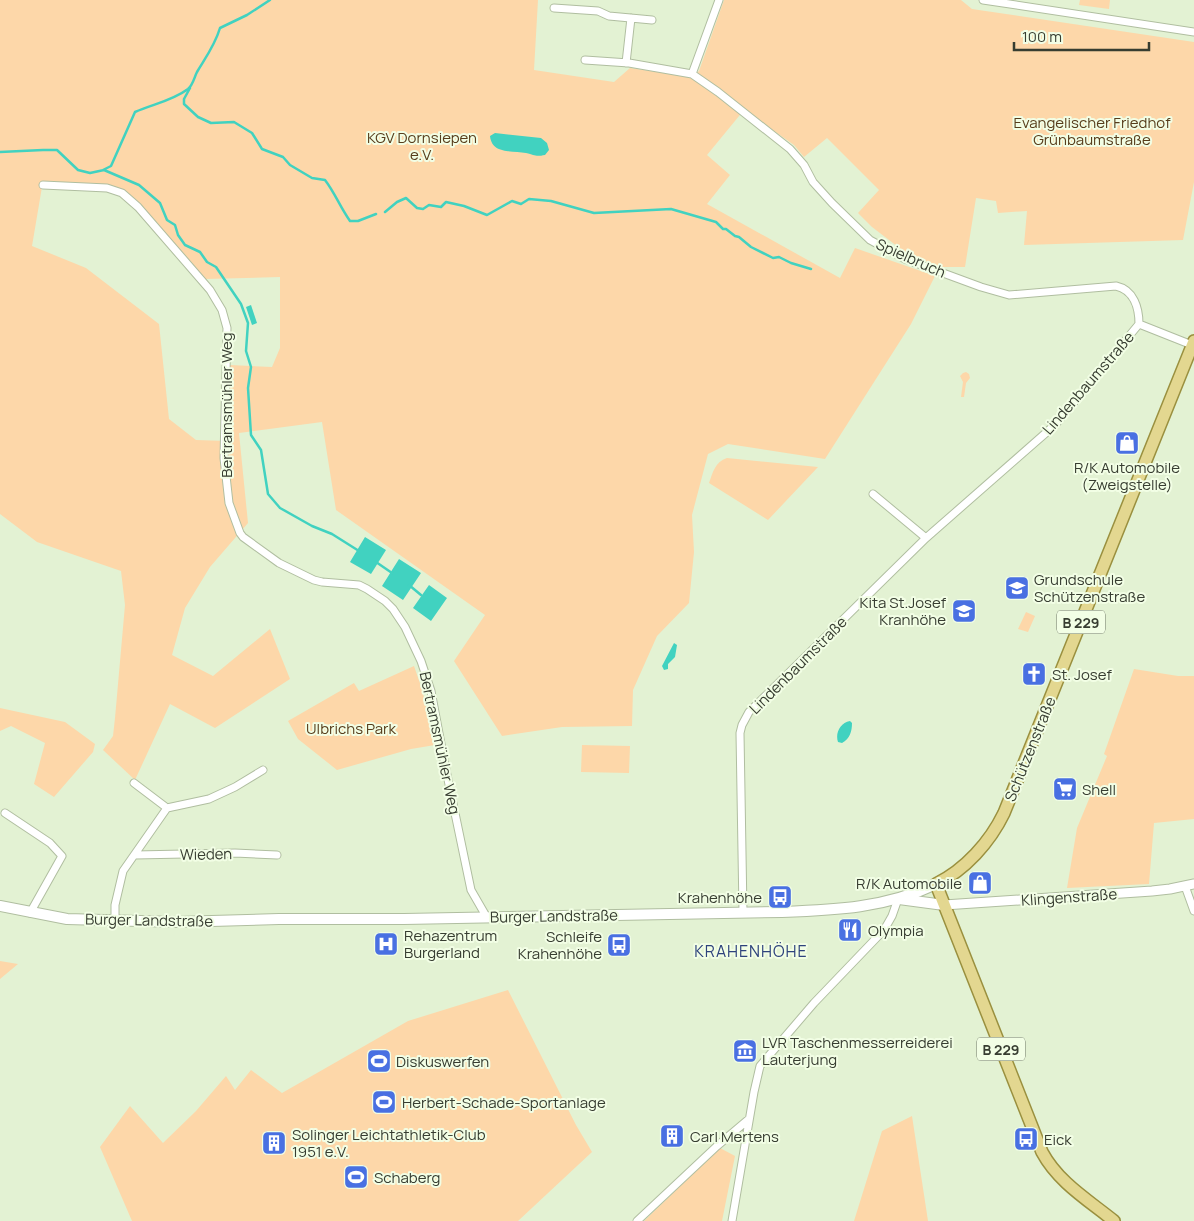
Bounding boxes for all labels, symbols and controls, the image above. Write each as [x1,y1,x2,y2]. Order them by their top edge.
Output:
scale bar [1014,20,1149,52]
text: 100 m [1022,26,1062,47]
park label: Evangelischer Friedhof Grünbaumstraße [1013,112,1171,150]
park label: KGV Dornsiepen e.V. [367,127,477,165]
street label: Spielbruch [873,233,949,283]
street label: Lindenbaumstraße [1037,327,1139,439]
street label: Bertramsmühler Weg [216,332,237,478]
shop icon: R/K Automobile (Zweigstelle) [1114,430,1140,456]
place label: R/K Automobile (Zweigstelle) [1074,457,1180,495]
place label: Grundschule Schützenstraße [1034,569,1145,607]
school or university icon: Grundschule Schützenstraße [1004,575,1030,601]
place label: Kita St.Josef Kranhöhe [859,592,947,630]
school or university icon: Kita St.Josef Kranhöhe [951,598,977,624]
road number: B 229 [1057,610,1105,634]
street label: Lindenbaumstraße [745,611,852,718]
church icon: St. Josef [1021,661,1047,687]
place label: St. Josef [1052,664,1112,685]
street label: Bertramsmühler Weg [415,670,465,816]
street label: Schützenstraße [999,693,1061,805]
park label: Ulbrichs Park [306,718,396,739]
supermarket icon: Shell [1052,776,1078,802]
place label: Shell [1082,779,1116,800]
street label: Wieden [180,843,232,865]
shop icon: R/K Automobile [967,870,993,896]
place label: R/K Automobile [856,873,962,894]
street label: Klingenstraße [1020,883,1118,911]
bus stop icon: Krahenhöhe [767,884,793,910]
place label: Krahenhöhe [678,887,762,908]
street label: Burger Landstraße [490,904,618,928]
street label: Burger Landstraße [85,908,213,932]
restaurant icon: Olympia [837,917,863,943]
place label: Olympia [868,920,924,941]
place label: Rehazentrum Burgerland [404,925,497,963]
place label: Schleife Krahenhöhe [518,926,602,964]
hospital icon: Rehazentrum Burgerland [373,931,399,957]
bus stop icon: Schleife Krahenhöhe [606,932,632,958]
district label: KRAHENHÖHE [694,940,808,962]
place label: LVR Taschenmesserreiderei Lauterjung [762,1032,953,1070]
museum icon: LVR Taschenmesserreiderei Lauterjung [732,1038,758,1064]
road number: B 229 [977,1038,1025,1060]
sports icon: Diskuswerfen [366,1048,392,1074]
place label: Diskuswerfen [396,1051,489,1072]
sports icon: Herbert-Schade-Sportanlage [371,1089,397,1115]
place label: Herbert-Schade-Sportanlage [402,1092,606,1113]
building icon: Carl Mertens [659,1123,685,1149]
place label: Solinger Leichtathletik-Club 1951 e.V. [292,1124,486,1162]
place label: Carl Mertens [690,1126,779,1147]
bus stop icon: Eick [1013,1126,1039,1152]
place label: Eick [1044,1129,1072,1150]
building icon: Solinger Leichtathletik-Club 1951 e.V. [261,1130,287,1156]
sports icon: Schaberg [343,1164,369,1190]
place label: Schaberg [374,1167,440,1188]

